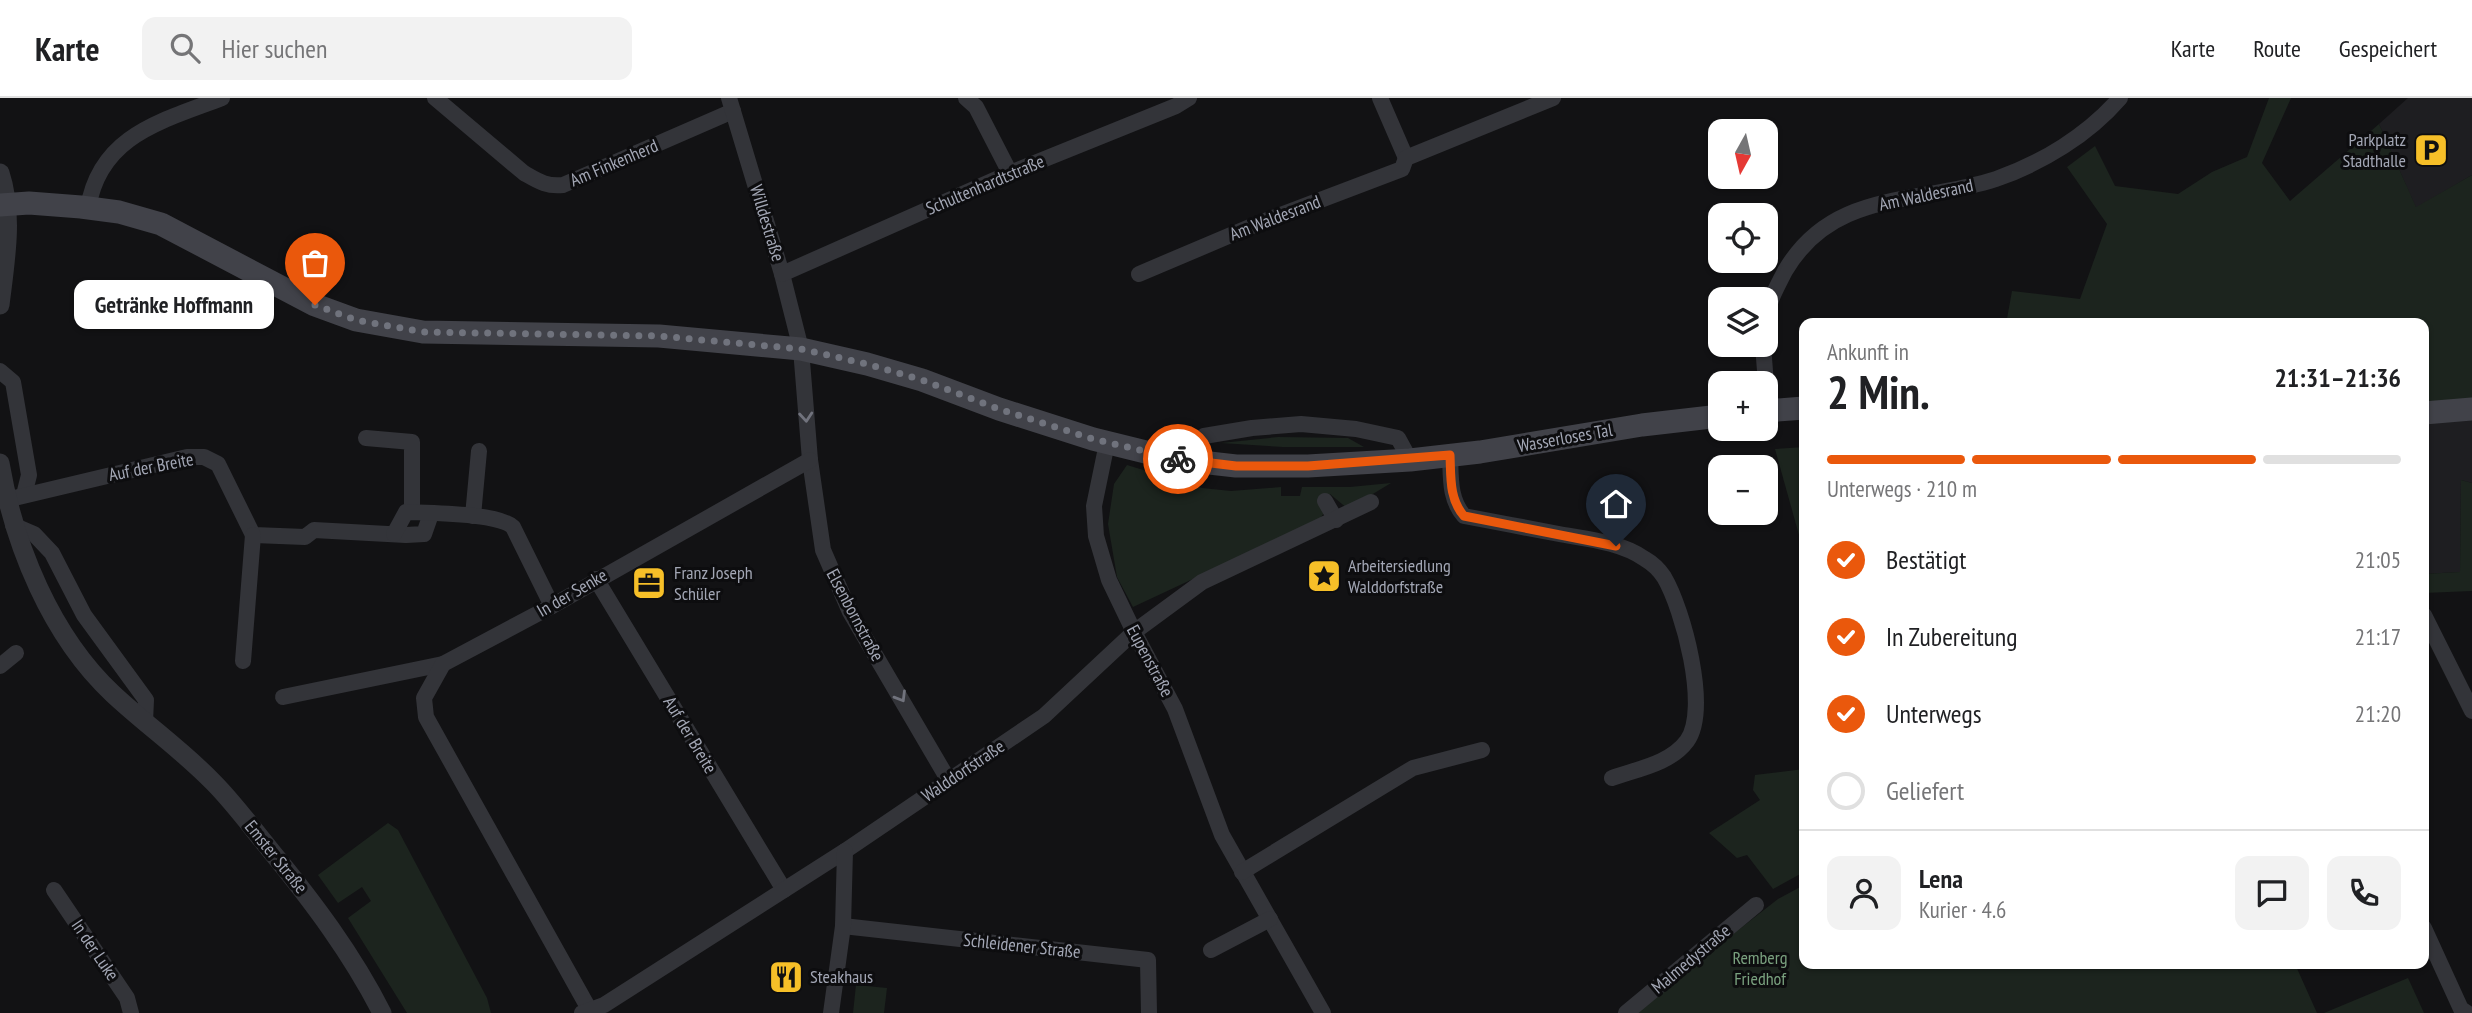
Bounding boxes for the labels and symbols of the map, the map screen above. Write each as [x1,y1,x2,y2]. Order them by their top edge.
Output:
north arrow [1708,119,1778,189]
place label: Parkplatz Stadthalle [2342,128,2406,172]
parking icon: Parkplatz Stadthalle [2412,131,2450,169]
street label: Am Finkenherd [566,134,661,191]
street label: Schultenhardtstraße [922,149,1047,220]
street label: Am Waldesrand [1877,173,1975,216]
street label: Willdestraße [745,182,790,264]
street label: Am Waldesrand [1226,190,1324,245]
pin [285,233,345,305]
callout: Getränke Hoffmann [74,280,273,330]
one-way arrow [798,412,813,423]
street label: Wasserloses Tal [1516,418,1615,457]
courier [1143,424,1213,494]
street label: Auf der Breite [107,447,195,486]
pin [1586,474,1646,546]
place label: Arbeitersiedlung Walddorfstraße [1348,554,1451,598]
place icon: Arbeitersiedlung Walddorfstraße [1305,557,1343,595]
place label: Franz Joseph Schüler [674,561,753,605]
street label: In der Senke [533,563,611,622]
office icon: Franz Joseph Schüler [630,564,668,602]
street label: Elsenbornstraße [822,565,889,665]
street label: Eupenstraße [1122,621,1179,701]
one-way arrow [893,690,906,703]
street label: Auf der Breite [658,692,722,777]
street label: Walddorfstraße [917,734,1009,807]
street label: Emster Straße [240,815,313,898]
street label: In der Luke [67,915,124,985]
street label: Malmedystraße [1647,919,1735,998]
street label: Schleidener Straße [962,928,1082,963]
park label: Remberg Friedhof [1732,946,1788,990]
restaurant icon: Steakhaus [767,958,805,996]
place label: Steakhaus [810,965,873,988]

